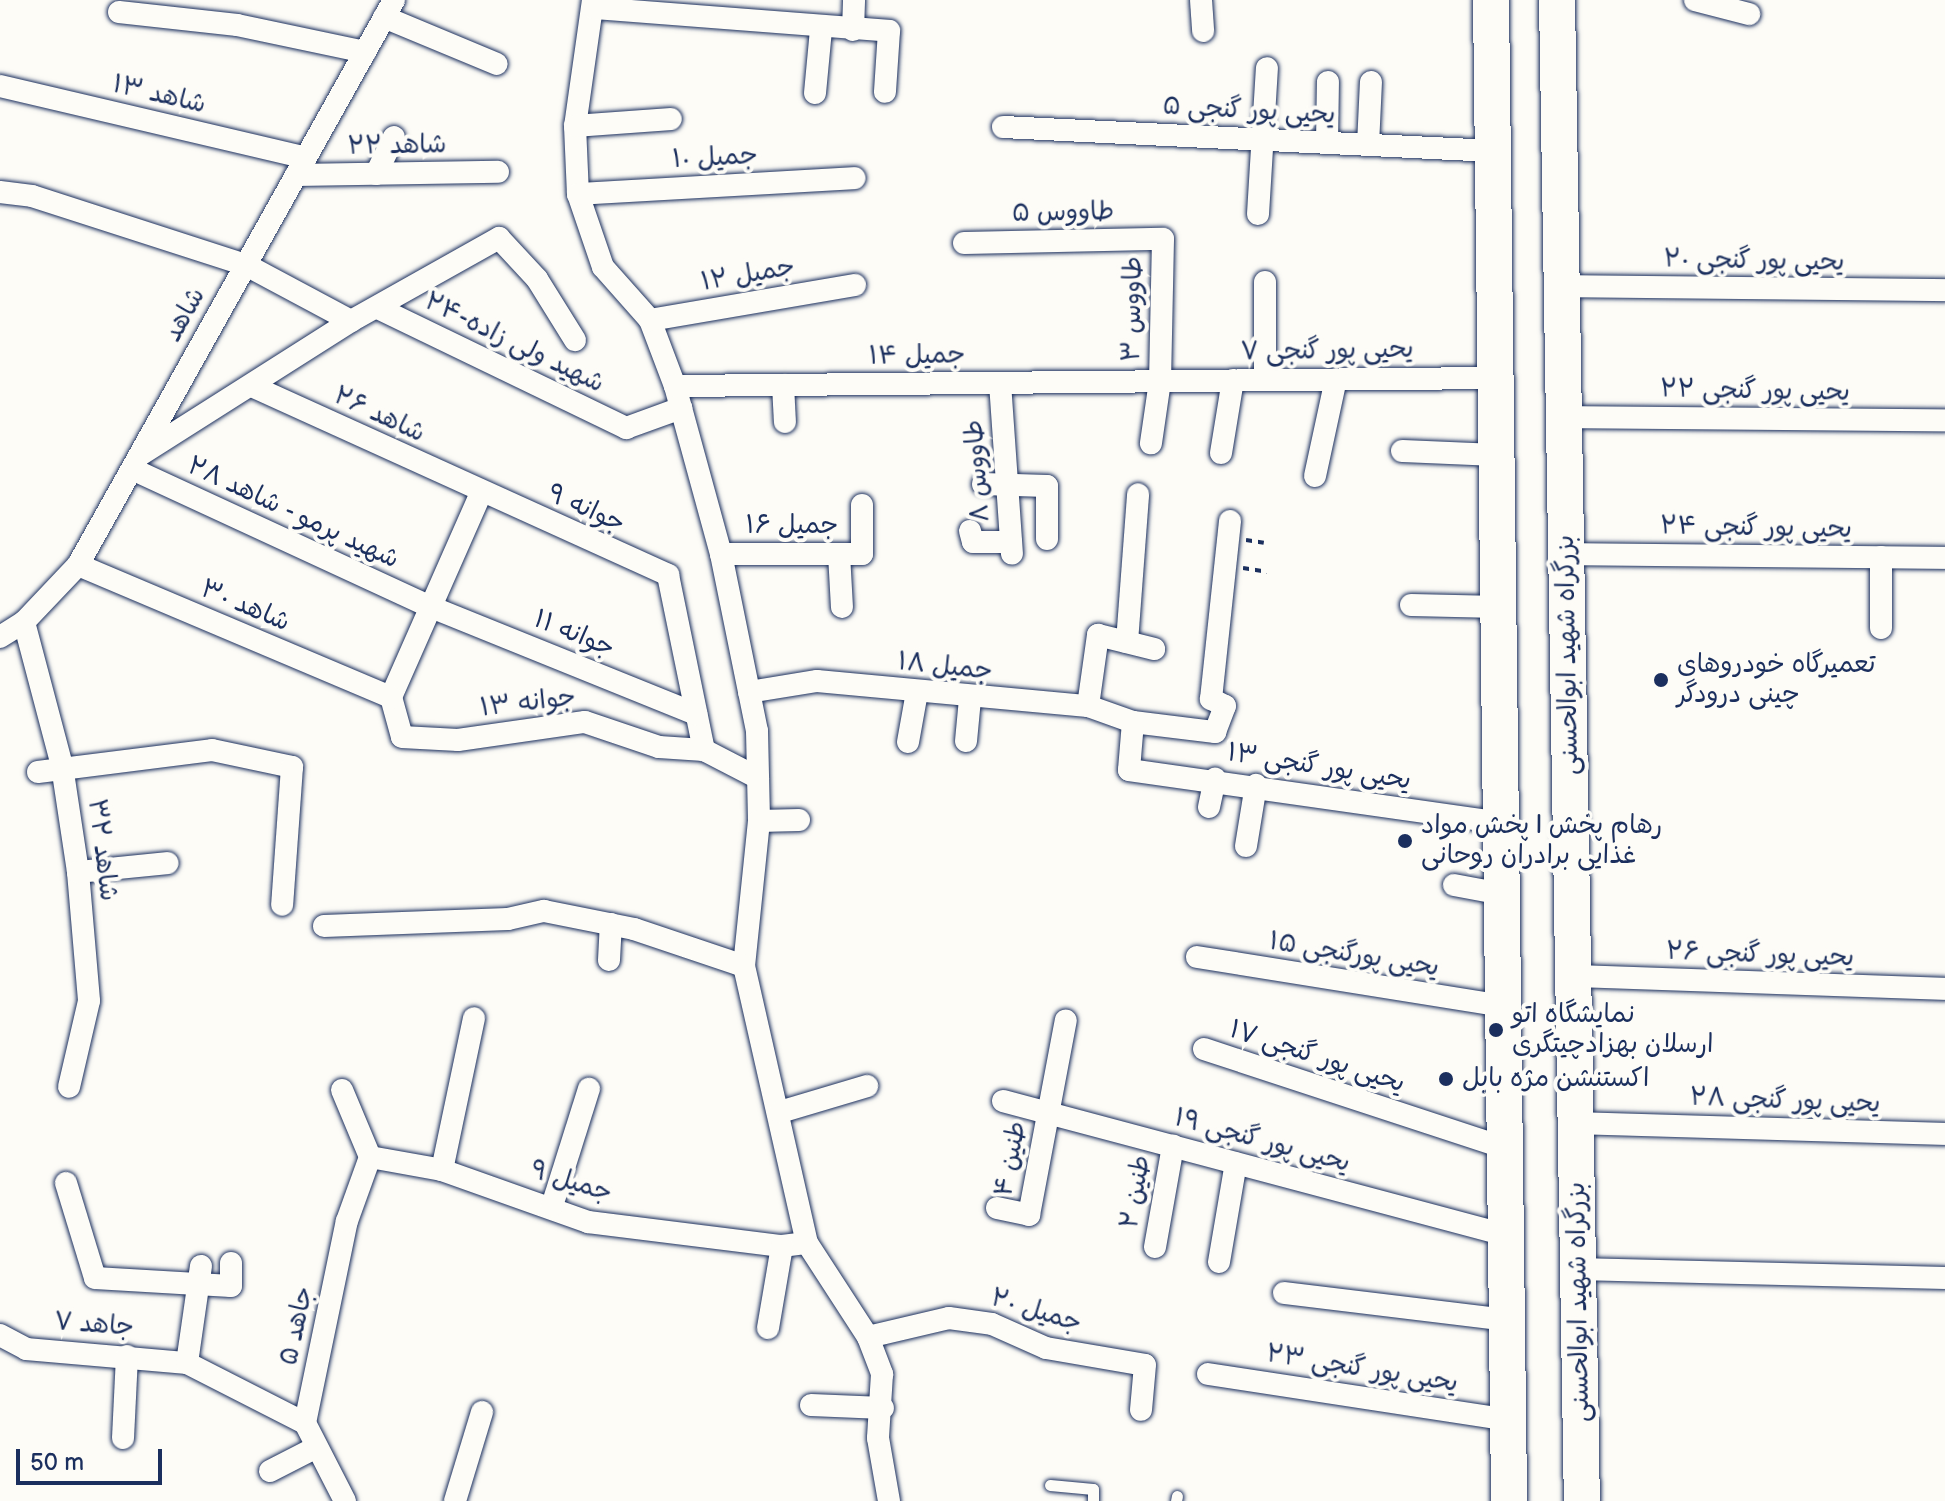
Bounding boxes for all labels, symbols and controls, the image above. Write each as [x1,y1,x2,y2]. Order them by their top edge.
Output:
street label: شاهد ۱۳ [109,69,209,121]
street label: یحیی پور گنجی ۵ [1162,91,1336,131]
street label: شاهد ۲۲ [347,130,447,162]
street label: جمیل ۱۰ [671,140,759,176]
street label: طاووس ۵ [1012,197,1114,229]
street label: یحیی پور گنجی ۲۰ [1663,244,1845,278]
street label: جمیل ۱۲ [699,251,797,299]
street label: طاووس ۳ [1116,256,1150,362]
street label: شاهد [158,282,212,348]
street label: شهید ولی زاده-۲۴ [419,286,609,400]
street label: یحیی پور گنجی ۷ [1240,334,1414,368]
street label: جمیل ۱۴ [868,340,966,372]
street label: یحیی پور گنجی ۲۲ [1660,374,1850,408]
street label: شاهد ۲۶ [328,380,430,450]
street label: طاووس ۸ [959,419,997,523]
street label: شهید پرمو - شاهد ۲۸ [181,450,405,576]
street label: جوانه ۹ [542,478,630,540]
street label: جمیل ۱۶ [746,510,838,542]
street label: یحیی پور گنجی ۲۴ [1660,511,1852,545]
street label: بزرگراه شهید ابوالحسنی [1550,535,1586,775]
street label: شاهد ۳۰ [196,573,294,639]
street label: جوانه ۱۱ [529,604,619,664]
street label: جمیل ۱۸ [896,647,994,687]
place label: تعمیرگاه خودروهای چینی درودگر [1677,649,1876,710]
marker: تعمیرگاه خودروهای چینی درودگر [1652,671,1670,689]
street label: جوانه ۱۳ [478,682,578,724]
street label: یحیی پور گنجی ۱۳ [1225,737,1413,797]
street label: شاهد ۳۲ [80,797,124,903]
place label: رهام پخش | پخش مواد غذایی برادران روحانی [1421,810,1662,872]
marker: رهام پخش | پخش مواد غذایی برادران روحانی [1396,832,1414,850]
street label: یحیی پورگنجی ۱۵ [1267,926,1441,984]
street label: یحیی پور گنجی ۲۶ [1665,936,1855,974]
place label: نمایشگاه اتو ارسلان بهزادچیتگری [1512,999,1713,1060]
street label: یحیی پور گنجی ۱۷ [1225,1014,1409,1100]
marker: نمایشگاه اتو ارسلان بهزادچیتگری [1487,1021,1505,1039]
place label: اکستنشن مژه بابل [1462,1063,1649,1095]
marker: اکستنشن مژه بابل [1437,1070,1455,1088]
street label: یحیی پور گنجی ۲۸ [1689,1082,1881,1120]
street label: یحیی پور گنجی ۱۹ [1171,1103,1353,1179]
street label: طنین ۴ [988,1119,1034,1199]
street label: طنین ۲ [1114,1153,1158,1231]
street label: جمیل ۹ [526,1155,616,1209]
street label: بزرگراه شهید ابوالحسنی [1561,1182,1597,1422]
street label: جمیل ۲۰ [987,1282,1085,1340]
street label: جاهد ۵ [273,1284,321,1368]
street label: جاهد ۷ [53,1307,135,1343]
street label: یحیی پور گنجی ۲۳ [1264,1338,1460,1400]
scale bar [20,1433,166,1483]
text: 50 m [30,1448,84,1477]

